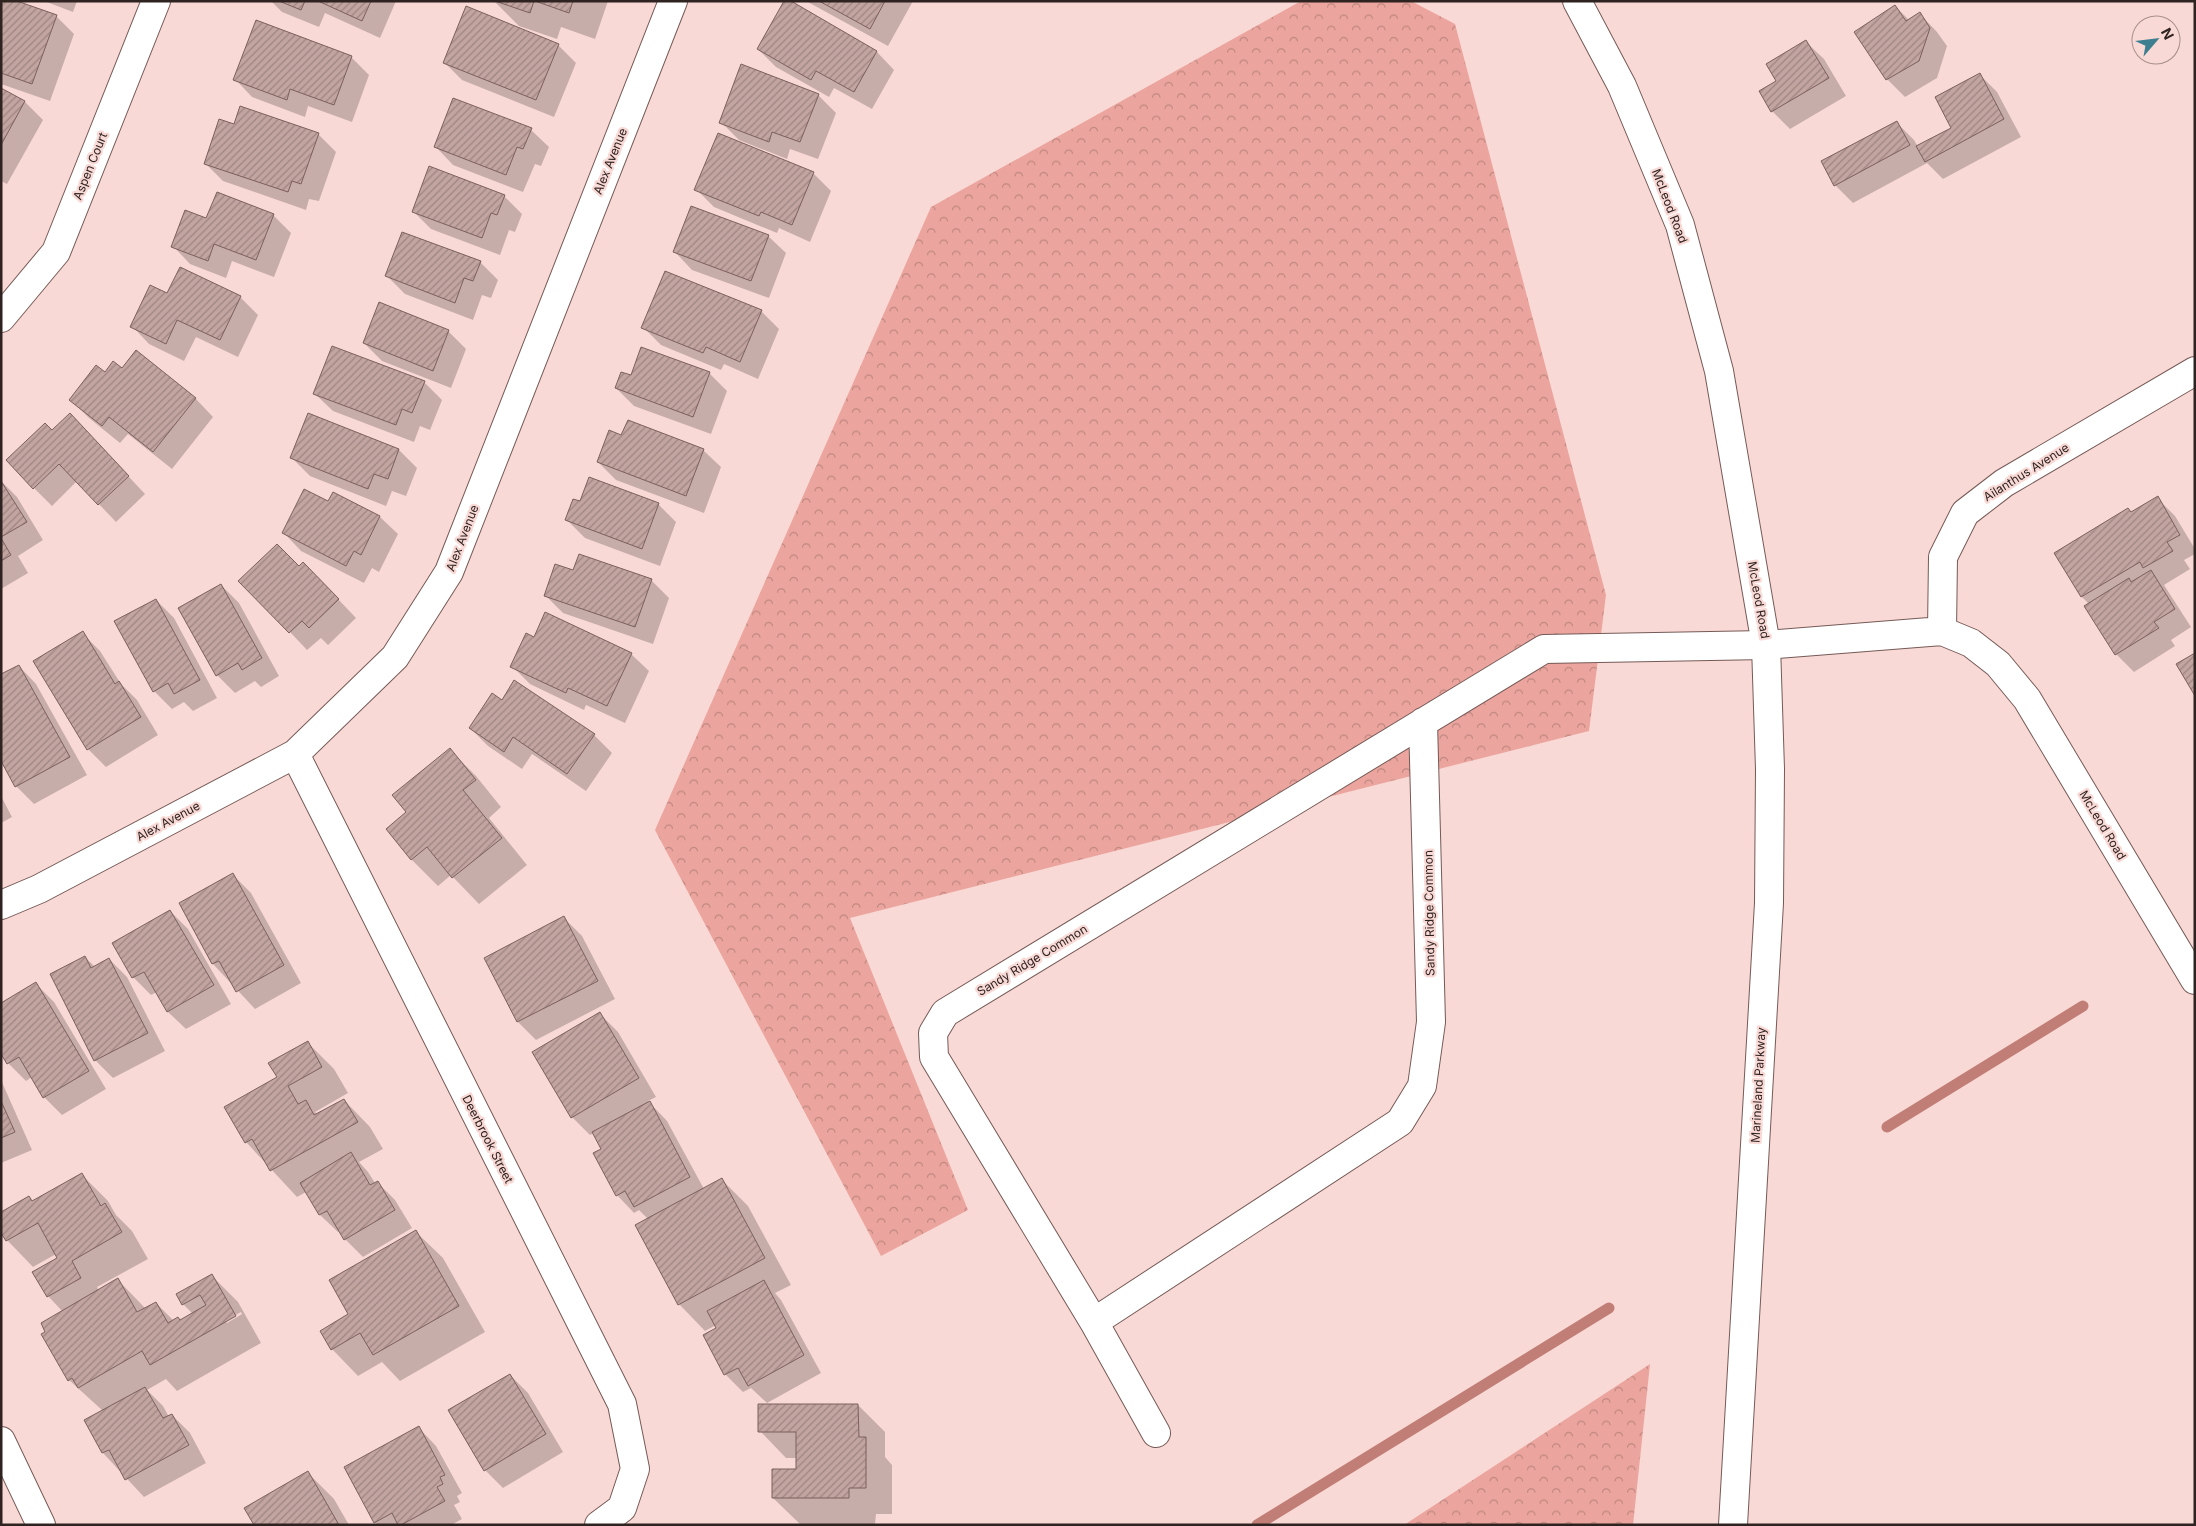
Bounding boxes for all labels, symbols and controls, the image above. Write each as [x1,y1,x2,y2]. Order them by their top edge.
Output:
north arrow [2131,15,2181,65]
text: N [2158,25,2178,42]
street label: Alex Avenue [590,126,630,196]
street label: Aspen Court [70,130,110,202]
street label: McLeod Road [1649,167,1691,245]
street label: Ailanthus Avenue [1980,440,2072,504]
street label: Alex Avenue [442,503,482,573]
street label: McLeod Road [1745,560,1773,640]
street label: McLeod Road [2076,788,2130,862]
street label: Alex Avenue [134,798,202,844]
street label: Sandy Ridge Common [1420,850,1438,976]
street label: Sandy Ridge Common [974,921,1090,999]
street label: Marineland Parkway [1747,1027,1769,1143]
street label: Deerbrook Street [459,1092,517,1186]

